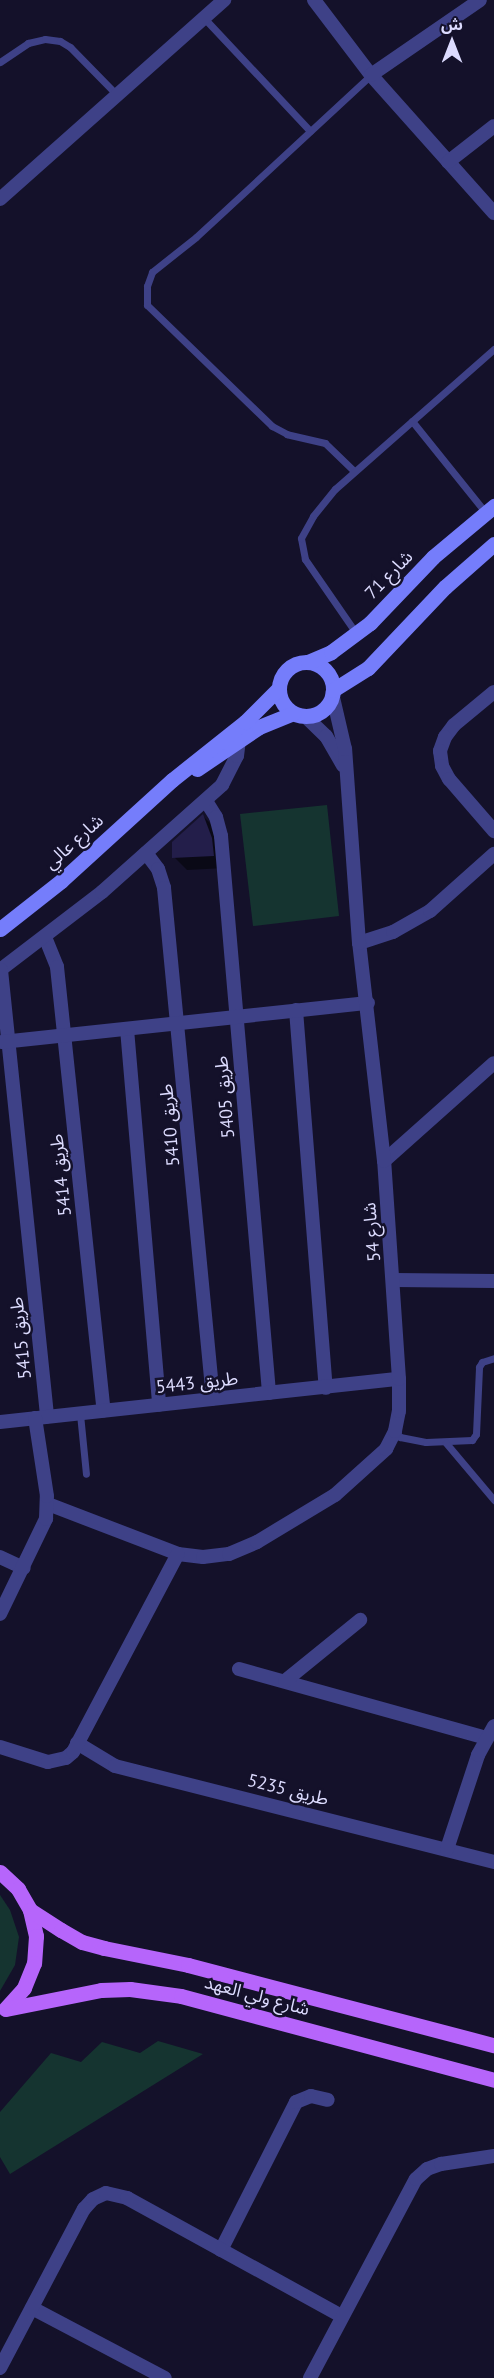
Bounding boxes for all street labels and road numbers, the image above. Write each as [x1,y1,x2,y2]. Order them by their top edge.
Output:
street label: شارع 71 [361,546,417,604]
street label: شارع عالي [40,810,108,874]
street label: طريق 5405 [211,1055,239,1139]
street label: طريق 5410 [156,1083,184,1167]
street label: طريق 5414 [46,1133,76,1217]
street label: شارع 54 [359,1201,385,1263]
street label: طريق 5415 [6,1296,36,1380]
street label: طريق 5443 [155,1368,239,1398]
street label: طريق 5235 [245,1770,331,1810]
street label: شارع ولي العهد [202,1972,312,2020]

